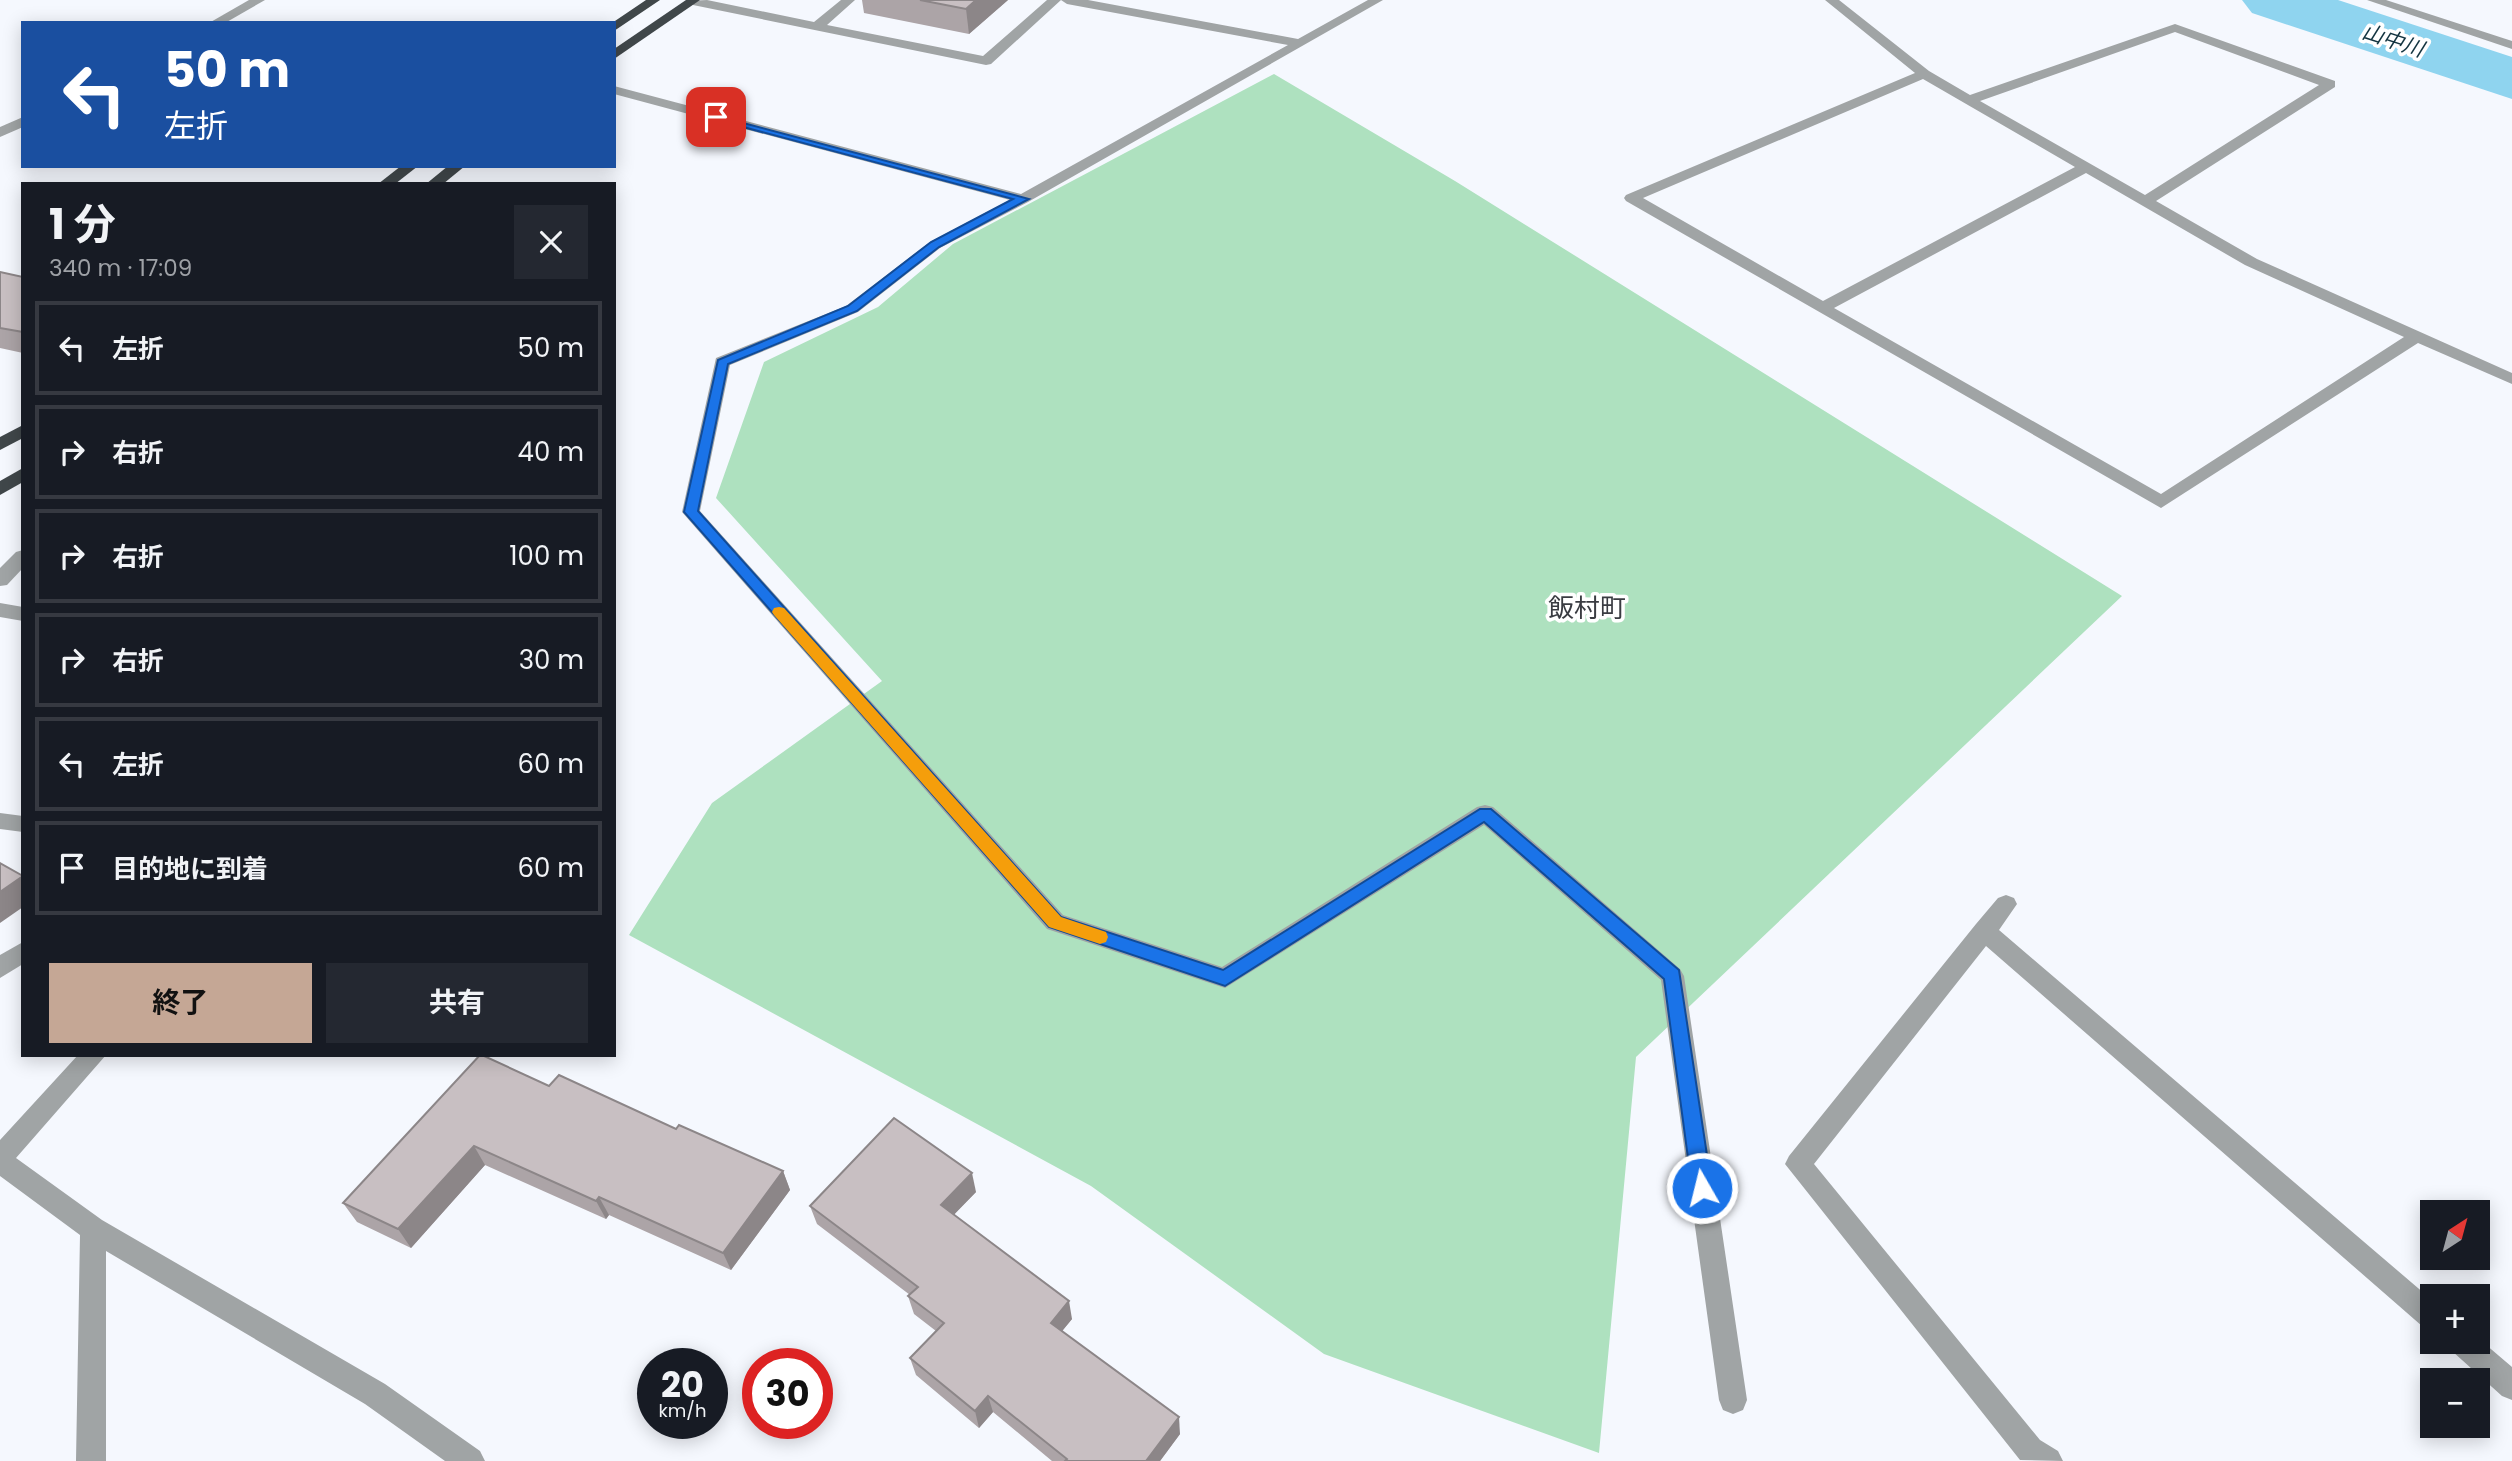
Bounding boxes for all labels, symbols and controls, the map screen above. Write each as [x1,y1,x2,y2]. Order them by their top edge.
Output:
water label: 山中川 [2359,16,2429,64]
text: 50 m [164,36,290,104]
icon: left [49,49,140,140]
pin [686,87,746,147]
icon: arrive [697,98,735,136]
text: 左折 [164,103,228,148]
text: 1 分 [49,195,116,254]
button: close [514,205,588,279]
text: 340 m · 17:09 [49,252,192,284]
icon: left [53,329,91,367]
text: 50 m [518,330,584,366]
text: 左折 [112,331,164,367]
icon: right [53,433,91,471]
text: 40 m [518,434,584,470]
text: 右折 [112,435,164,471]
icon: right [53,537,91,575]
text: 100 m [509,538,584,574]
text: 右折 [112,539,164,575]
district label: 飯村町 [1548,590,1626,626]
icon: right [53,641,91,679]
text: 30 m [519,642,584,678]
text: 右折 [112,643,164,679]
icon: left [53,745,91,783]
text: 60 m [517,746,584,782]
text: 左折 [112,747,164,783]
icon: arrive [53,849,91,887]
text: 60 m [517,850,584,886]
text: 目的地に到着 [112,851,268,887]
button: 終了 [49,963,312,1043]
button: 共有 [326,963,588,1043]
position arrow [1665,1151,1739,1225]
north arrow [2420,1200,2490,1270]
map controls [2420,1200,2490,1438]
button: + [2420,1284,2490,1354]
speed limit sign: 30 [742,1348,833,1439]
text: 20 [661,1360,704,1409]
button: − [2420,1368,2490,1438]
text: km/h [659,1398,706,1423]

